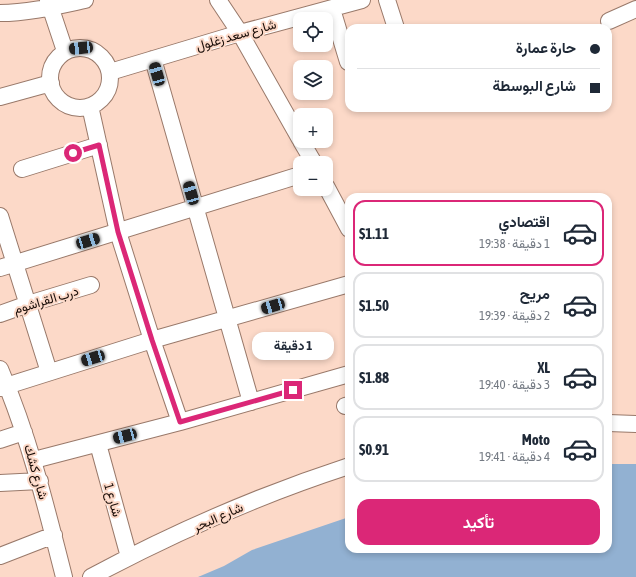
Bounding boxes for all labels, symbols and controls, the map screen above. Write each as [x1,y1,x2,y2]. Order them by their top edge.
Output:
map controls [293,12,333,196]
button: locate [293,12,333,52]
street label: شارع سعد زغلول [194,16,278,56]
text: حارة عمارة [516,39,576,56]
car [68,41,94,55]
button: layers [293,60,333,100]
car [148,61,166,87]
text: شارع البوسطة [492,77,576,94]
button: + [293,108,333,148]
route start [64,144,82,162]
button: − [293,156,333,196]
car [182,180,200,206]
text: اقتصادي [498,213,550,230]
icon: car [562,215,598,251]
text: $1.11 [359,225,389,242]
car [75,232,101,250]
text: 1 دقيقة · 19:38 [479,236,550,251]
street label: درب القراشوم [12,283,80,318]
text: مريح [520,285,550,302]
icon: car [562,287,598,323]
car [260,297,286,315]
text: $1.50 [359,297,389,314]
text: 2 دقيقة · 19:39 [479,308,550,323]
callout: 1 دقيقة [252,332,334,360]
text: 1 دقيقة [274,338,312,353]
car [80,349,106,367]
text: XL [537,359,550,376]
icon: car [562,359,598,395]
text: $1.88 [359,369,389,386]
text: 3 دقيقة · 19:40 [479,377,550,392]
route end [284,381,302,399]
car [112,427,138,445]
text: Moto [522,431,550,448]
icon: car [562,431,598,467]
text: $0.91 [359,441,389,458]
street label: شارع كشك [19,443,51,502]
text: 4 دقيقة · 19:41 [479,449,550,464]
street label: شارع 1 [99,482,125,519]
street label: شارع البحر [190,499,246,537]
button: تأكيد [357,499,600,545]

